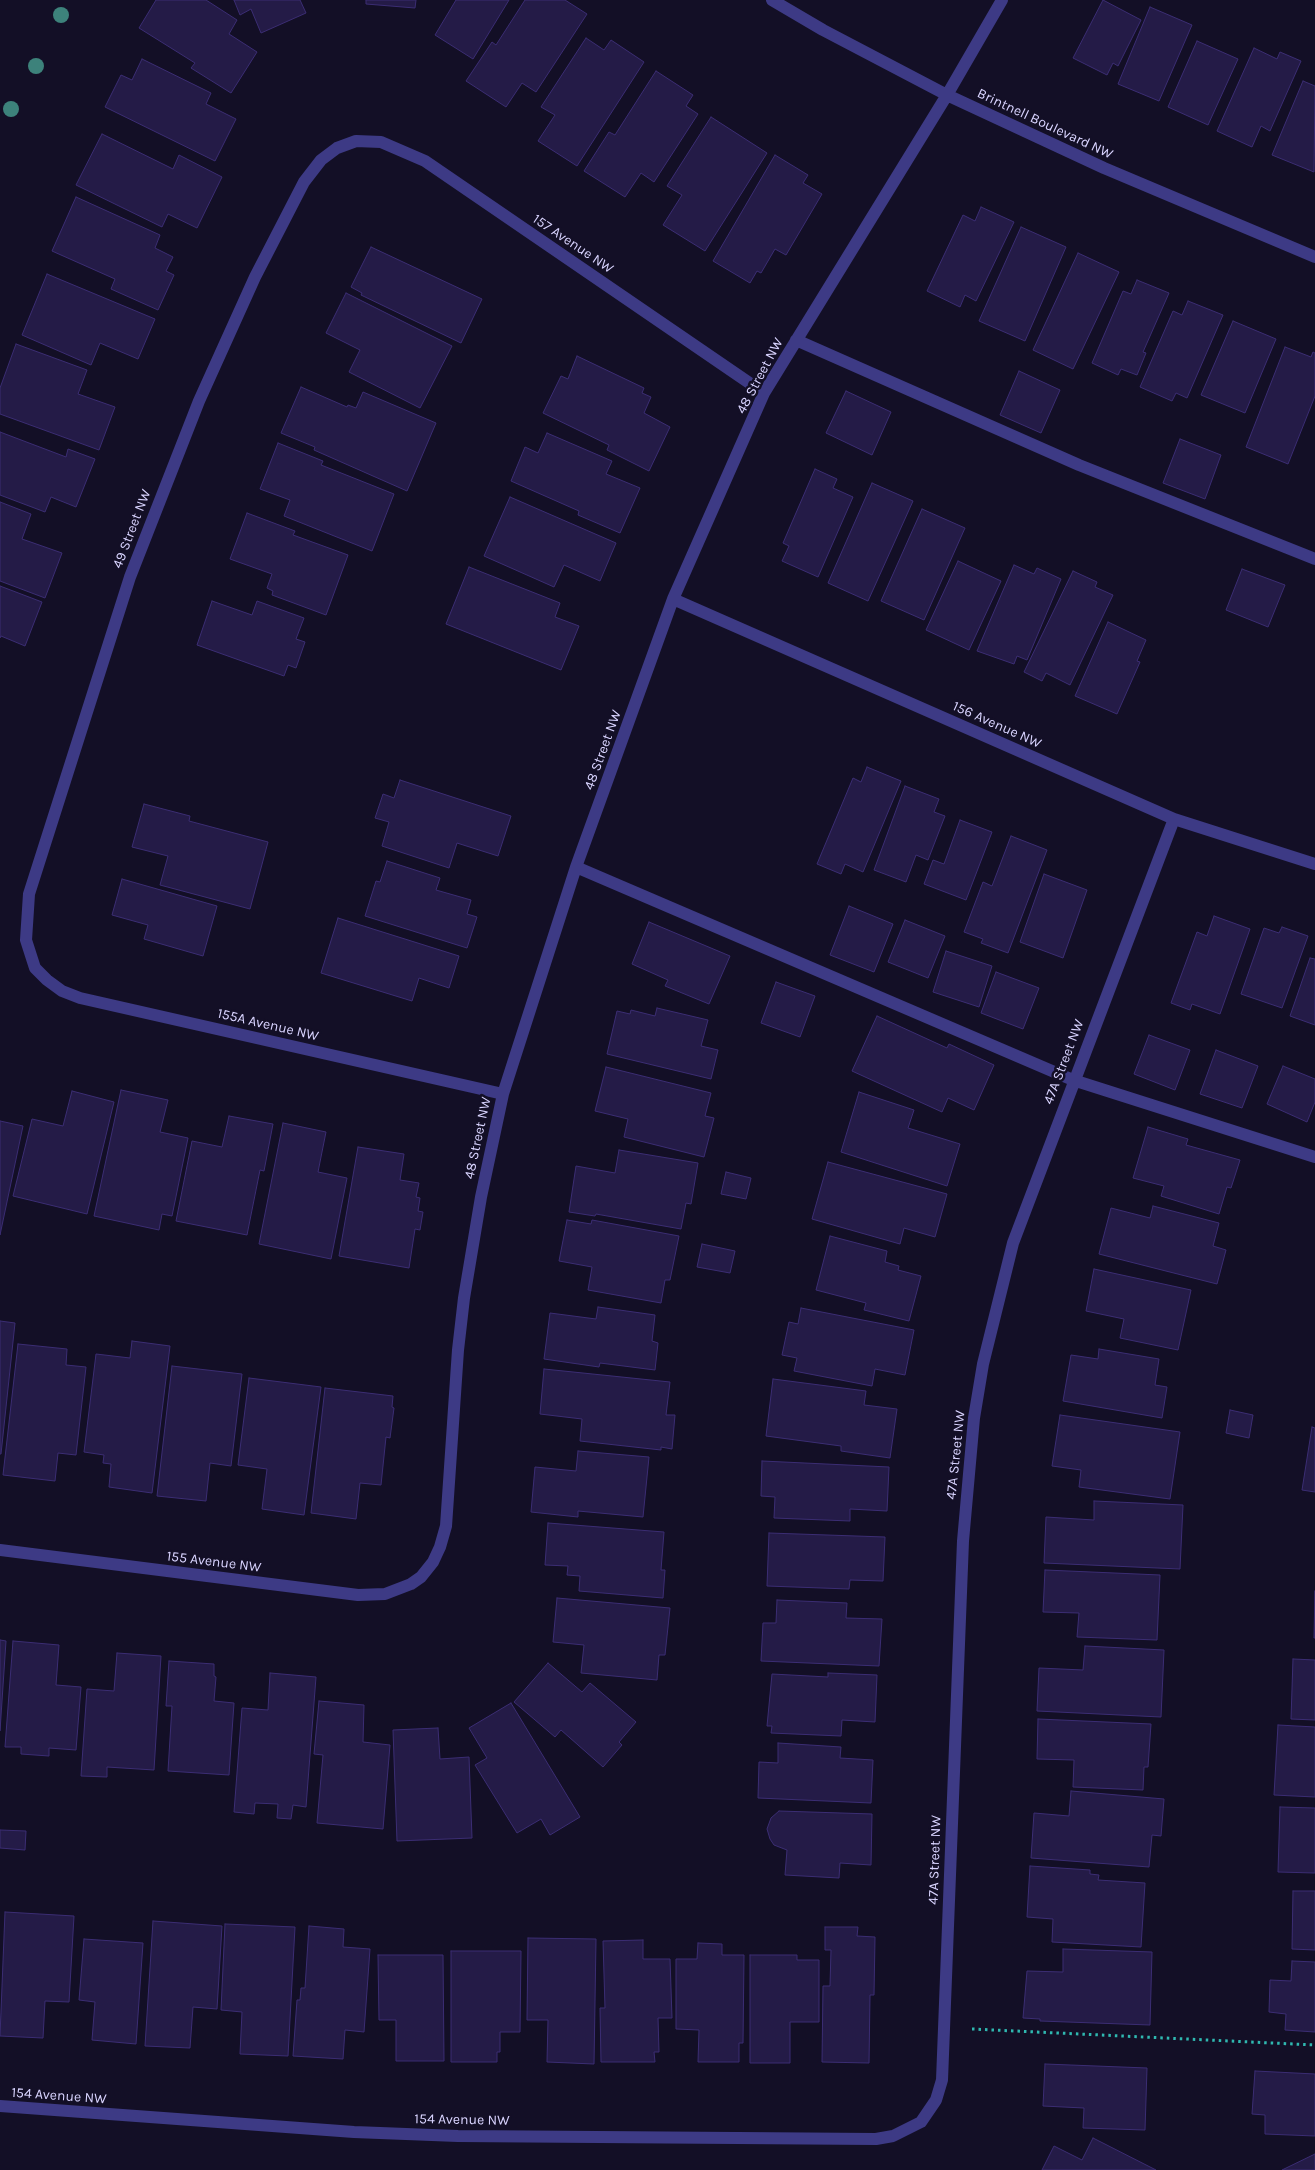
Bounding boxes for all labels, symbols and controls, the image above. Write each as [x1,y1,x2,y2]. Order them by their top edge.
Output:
street label: Brintnell Boulevard NW [974,85,1116,163]
street label: 157 Avenue NW [529,211,617,277]
street label: 48 Street NW [733,335,787,417]
street label: 49 Street NW [109,487,155,571]
street label: 156 Avenue NW [950,698,1044,752]
street label: 48 Street NW [581,708,625,792]
street label: 155A Avenue NW [216,1005,320,1045]
street label: 47A Street NW [1040,1017,1088,1107]
street label: 48 Street NW [461,1095,495,1181]
street label: 47A Street NW [943,1410,969,1500]
street label: 155 Avenue NW [166,1548,262,1576]
street label: 47A Street NW [925,1815,945,1905]
street label: 154 Avenue NW [11,2084,107,2108]
street label: 154 Avenue NW [414,2111,510,2129]

